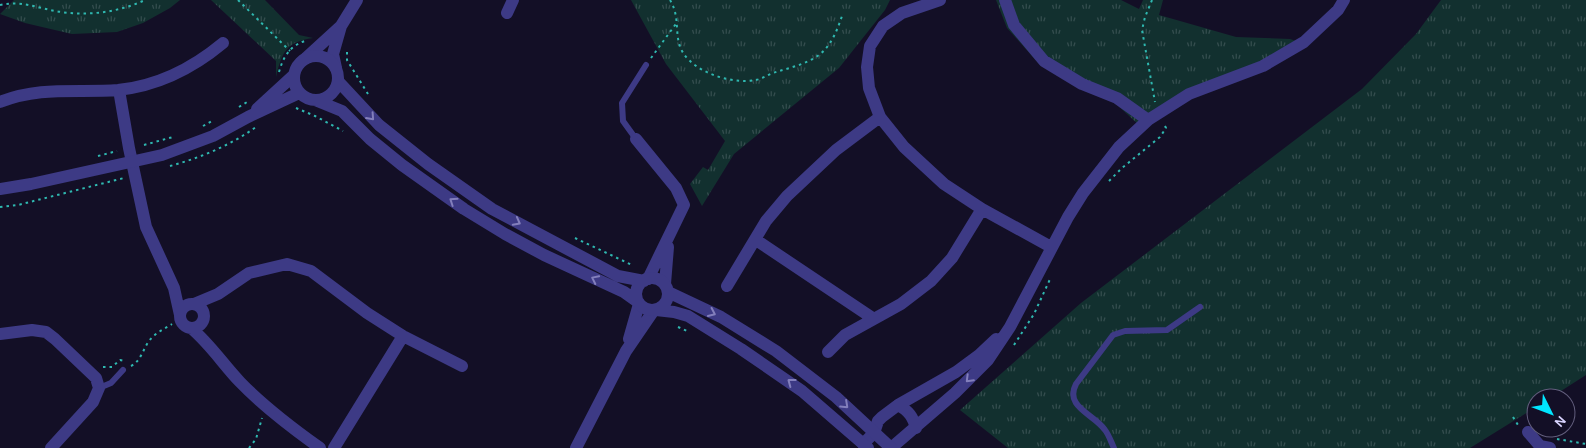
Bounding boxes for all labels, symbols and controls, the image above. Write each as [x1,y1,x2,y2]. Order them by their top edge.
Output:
one-way arrow [365,111,374,120]
one-way arrow [449,198,459,207]
one-way arrow [511,215,520,225]
one-way arrow [591,275,600,285]
one-way arrow [707,307,716,317]
one-way arrow [966,373,975,382]
one-way arrow [787,379,797,388]
north arrow [1526,388,1576,438]
one-way arrow [839,399,848,408]
text: N [1551,412,1570,431]

